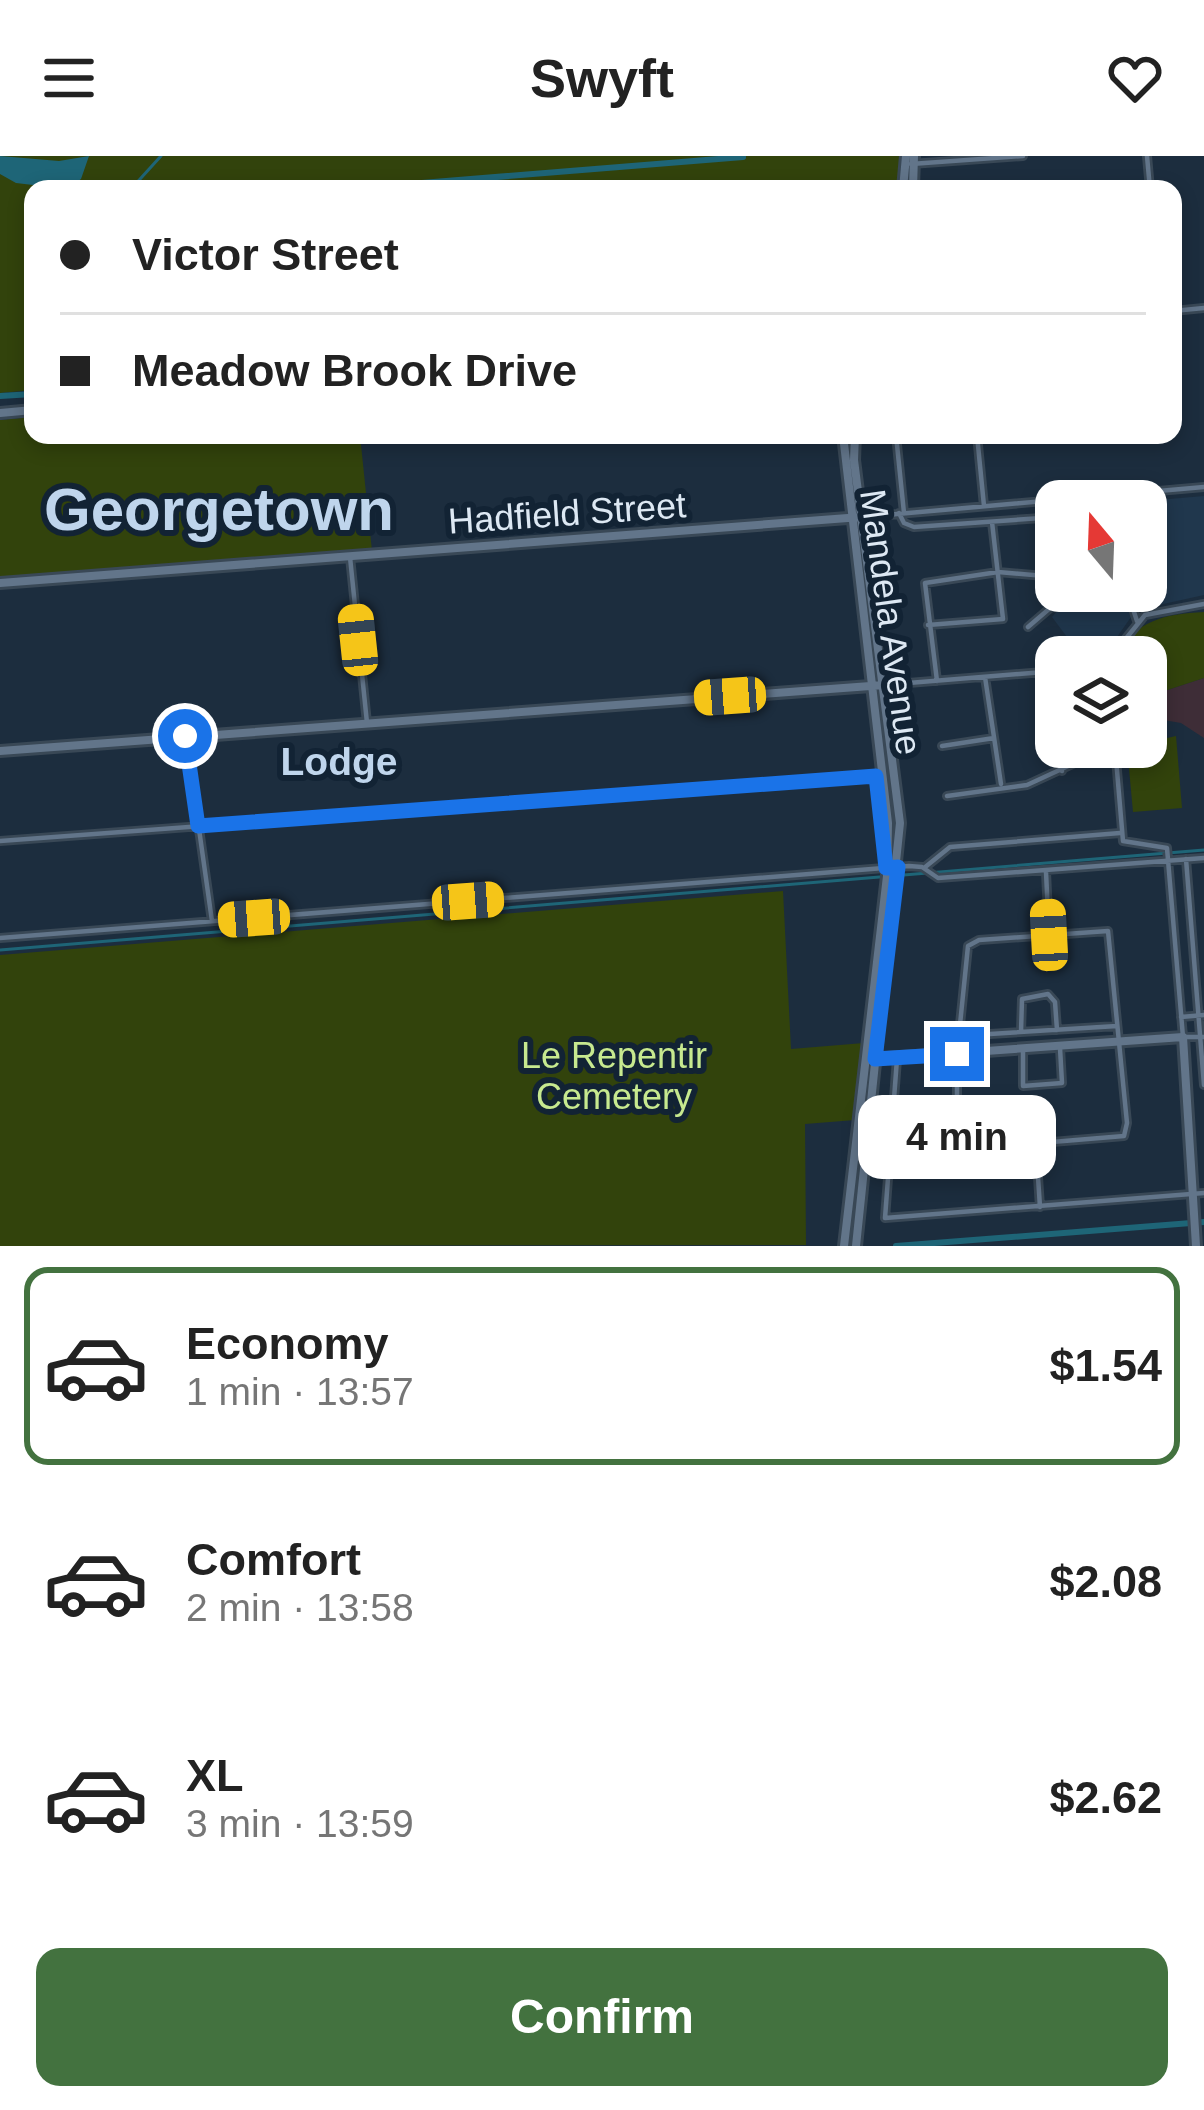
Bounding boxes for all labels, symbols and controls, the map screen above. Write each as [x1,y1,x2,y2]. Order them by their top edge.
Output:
icon: menu [36,45,102,111]
icon: heart [1102,45,1168,111]
text: Swyft [530,48,674,108]
text: Victor Street [132,229,399,280]
text: Meadow Brook Drive [132,345,577,396]
district label: Georgetown [44,476,394,543]
north arrow [1035,480,1167,612]
map controls [1035,480,1167,768]
street label: Hadfield Street [447,484,687,542]
street label: Mandela Avenue [852,487,930,757]
car [336,602,380,678]
button: layers [1035,636,1167,768]
car [693,676,767,716]
route start [158,709,212,763]
district label: Lodge [281,740,397,783]
car [431,881,505,921]
car [217,898,291,938]
car [1029,898,1069,972]
route end [930,1027,984,1081]
park label: Le Repentir Cemetery [521,1035,707,1117]
callout: 4 min [858,1096,1056,1180]
text: 4 min [906,1115,1008,1158]
icon: car [42,1312,150,1420]
text: Economy [186,1318,389,1369]
text: $1.54 [1049,1340,1162,1391]
text: 1 min · 13:57 [186,1370,414,1413]
icon: car [42,1528,150,1636]
text: Comfort [186,1534,361,1585]
text: $2.08 [1049,1556,1162,1607]
text: 2 min · 13:58 [186,1586,414,1629]
icon: car [42,1744,150,1852]
text: XL [186,1750,244,1801]
text: $2.62 [1049,1772,1162,1823]
text: 3 min · 13:59 [186,1802,414,1845]
button: Confirm [36,1948,1168,2086]

